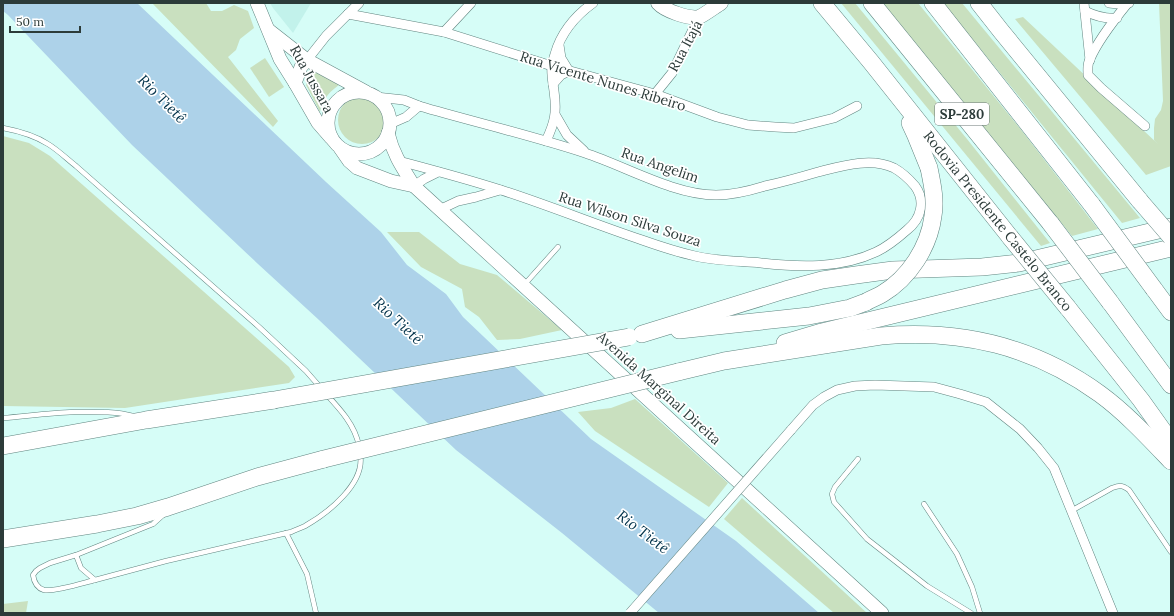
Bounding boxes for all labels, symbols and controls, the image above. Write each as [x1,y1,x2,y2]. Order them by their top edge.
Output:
scale bar [10,8,80,34]
text: 50 m [16,14,44,29]
street label: Rua Itajá [664,17,706,75]
street label: Rua Jussara [286,42,338,116]
street label: Rua Vicente Nunes Ribeiro [518,47,688,115]
water label: Rio Tietê [134,71,190,127]
road number: SP-280 [935,103,989,125]
street label: Rodovia Presidente Castelo Branco [920,127,1076,315]
street label: Rua Angelim [619,143,702,187]
street label: Rua Wilson Silva Souza [557,187,703,251]
water label: Rio Tietê [370,293,427,348]
street label: Avenida Marginal Direita [592,327,725,448]
water label: Rio Tietê [613,506,673,557]

